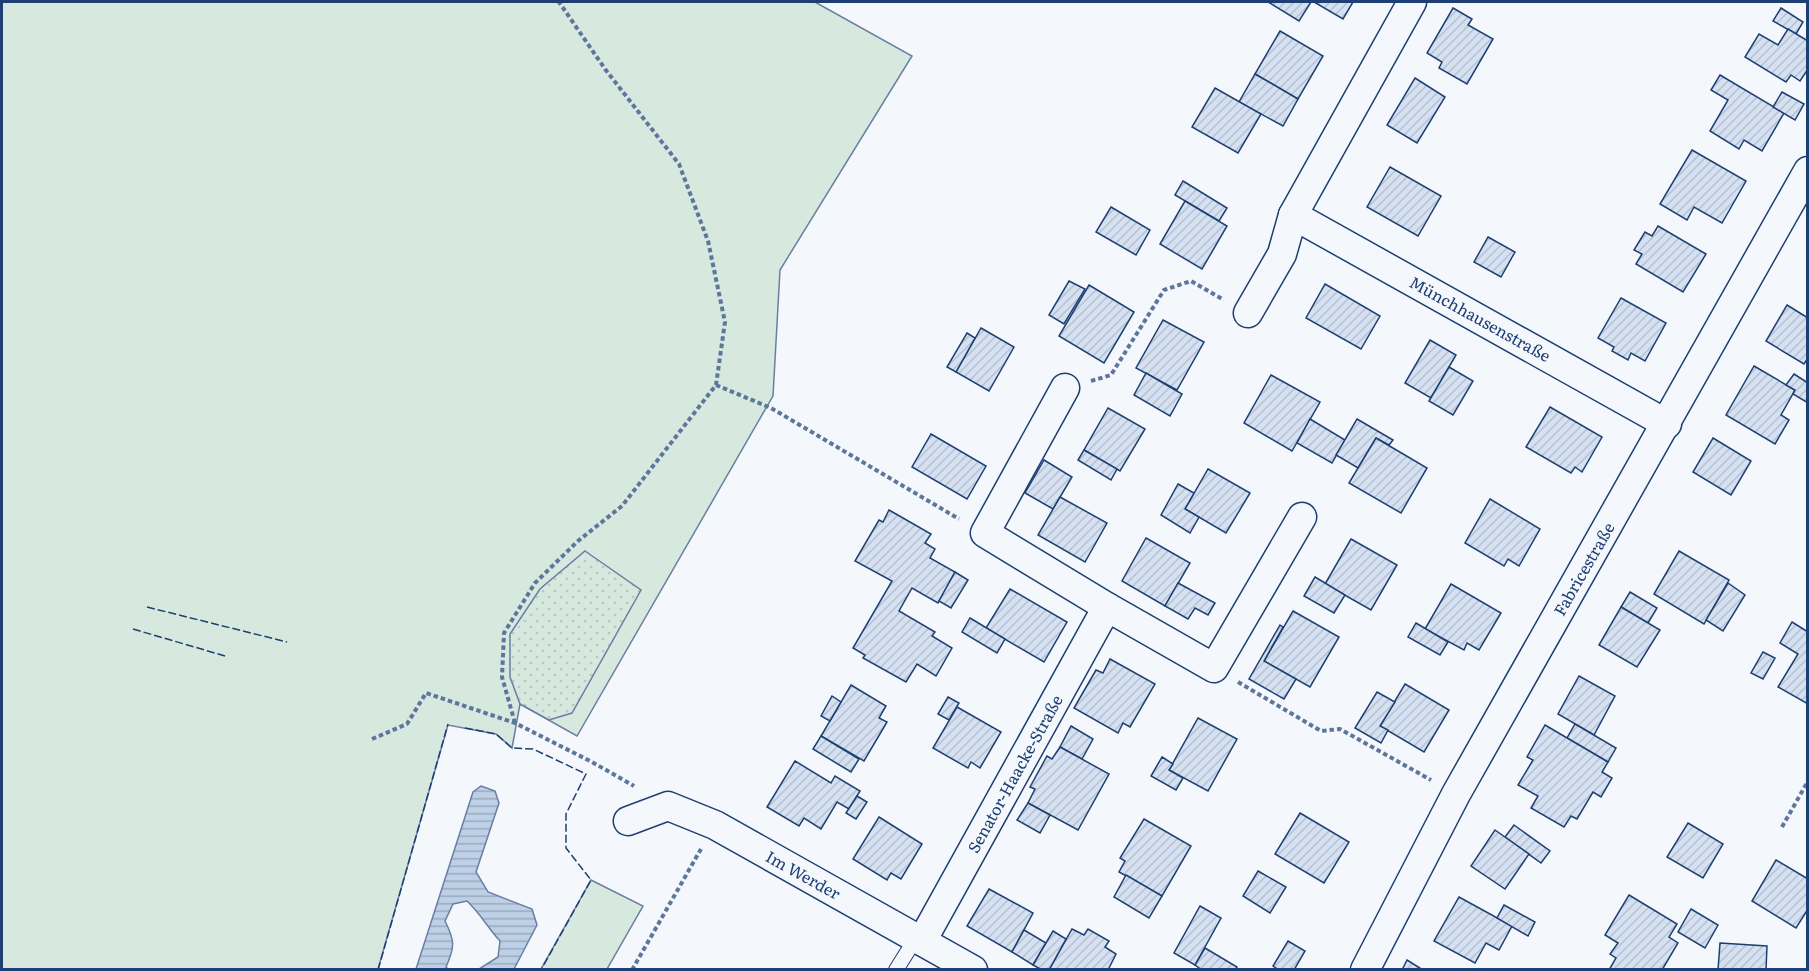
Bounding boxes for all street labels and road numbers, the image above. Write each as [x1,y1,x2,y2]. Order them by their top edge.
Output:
street label: Münchhausenstraße [1406,269,1555,367]
street label: Fabricestraße [1547,517,1620,620]
street label: Senator-Haacke-Straße [961,690,1068,857]
street label: Im Werder [762,844,846,905]

